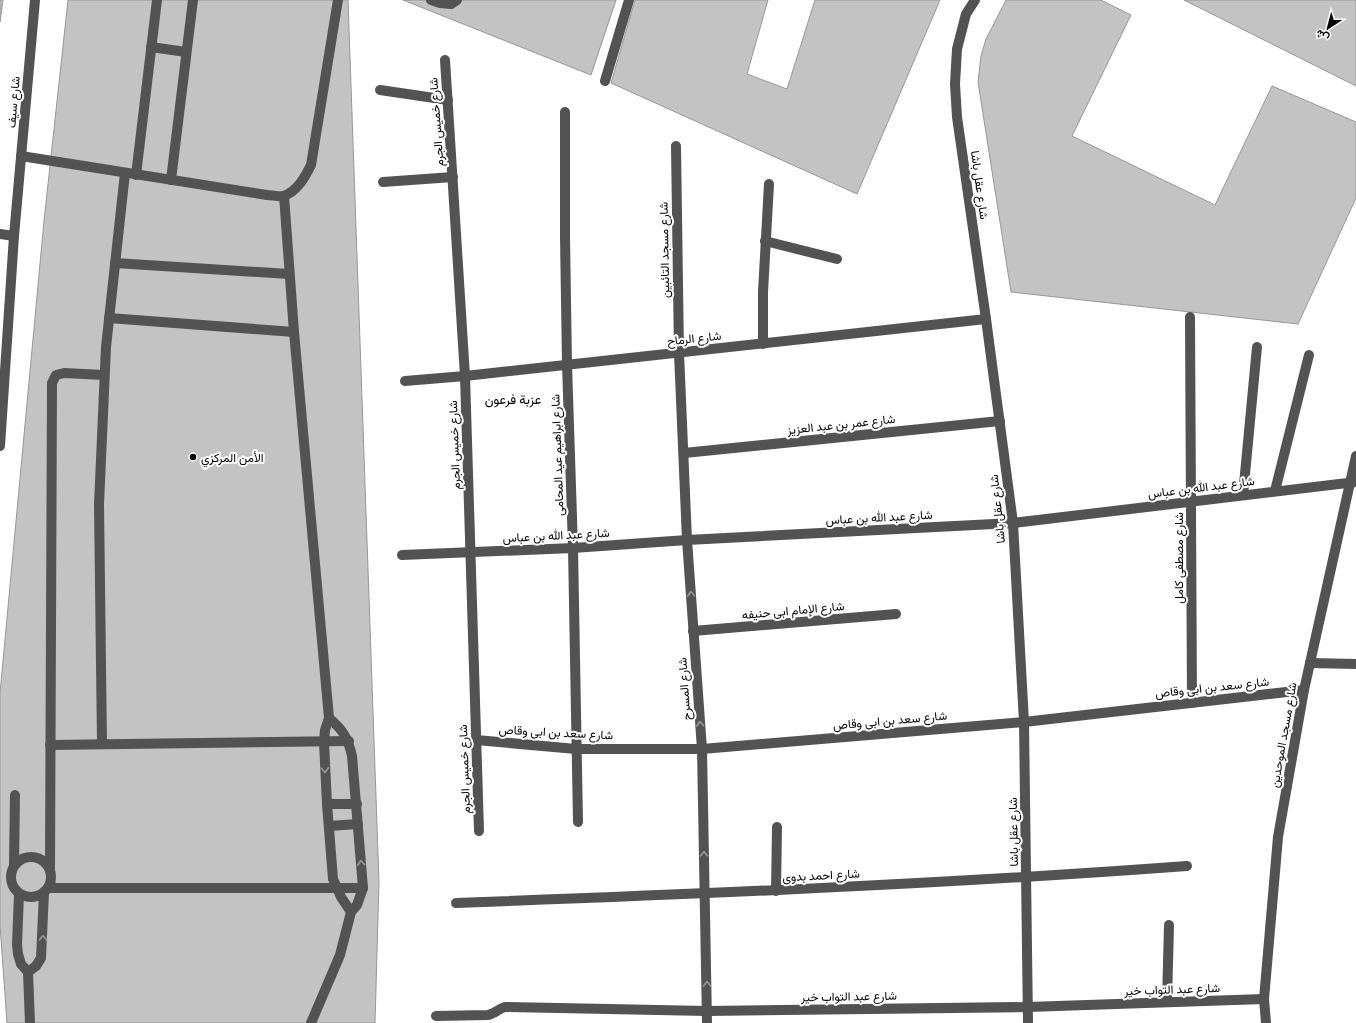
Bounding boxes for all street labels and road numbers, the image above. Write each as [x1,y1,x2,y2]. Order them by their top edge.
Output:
street label: شارع سيف [3,75,25,129]
street label: شارع خميس الجرم [425,77,449,167]
street label: شارع عقل باشا [966,150,992,221]
street label: شارع مسجد التائبين [656,202,674,298]
street label: شارع الرماح [666,328,722,350]
street label: شارع ابراهيم عيد المحامى [547,394,569,516]
street label: شارع خميس الجرم [445,400,465,490]
street label: شارع عمر بن عبد العزيز [785,411,896,439]
street label: شارع عبد الله بن عباس [1147,473,1255,503]
street label: شارع عقل باشا [986,474,1010,544]
street label: شارع عبد الله بن عباس [825,507,933,529]
street label: شارع مصطفى كامل [1171,512,1188,604]
street label: شارع عبد الله بن عباس [502,525,610,547]
street label: شارع الإمام ابى حنيفه [741,598,845,624]
street label: شارع المسرح [674,657,696,721]
street label: شارع سعد بن ابى وقاص [1154,674,1270,702]
street label: شارع مسجد الموحدين [1266,681,1302,789]
street label: شارع سعد بن ابى وقاص [832,708,948,734]
street label: شارع سعد بن ابى وقاص [498,722,614,744]
street label: شارع خميس الجرم [455,724,475,814]
street label: شارع عقل باشا [1005,797,1023,867]
street label: شارع احمد بدوى [782,865,860,887]
street label: شارع عبد التواب خير [1123,980,1220,1000]
street label: شارع عبد التواب خير [800,988,897,1006]

